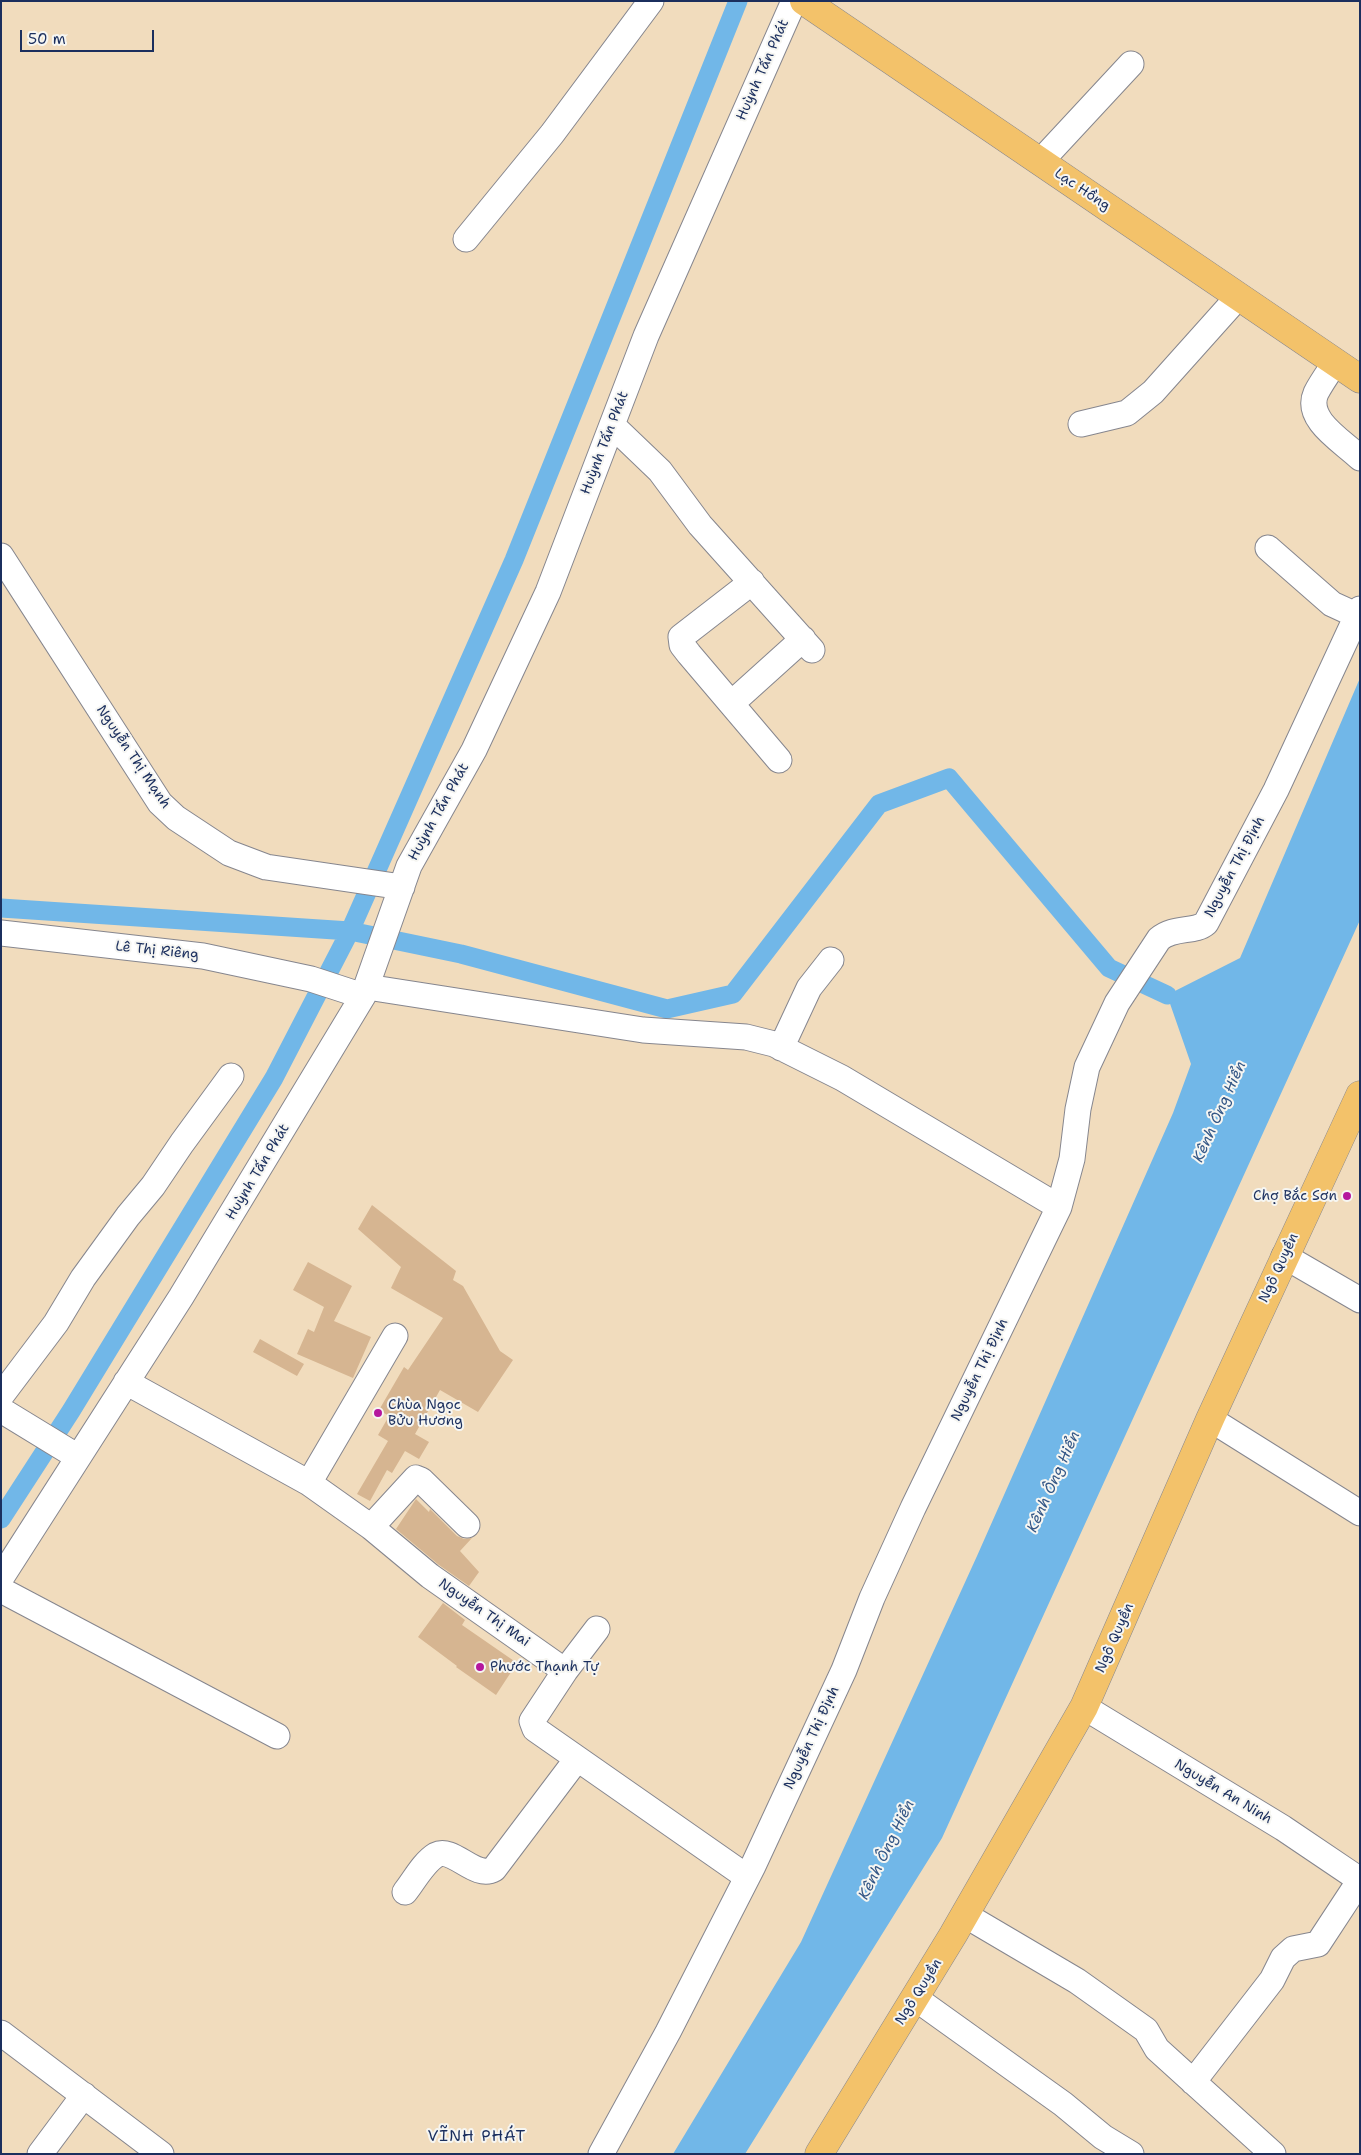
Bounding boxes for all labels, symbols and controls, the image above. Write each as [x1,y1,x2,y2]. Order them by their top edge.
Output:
street label: Huỳnh Tấn Phát [733,17,793,123]
scale bar [22,20,156,52]
text: 50 m [28,29,66,49]
street label: Lạc Hồng [1051,165,1113,215]
street label: Huỳnh Tấn Phát [578,389,632,497]
street label: Nguyễn Thị Mạnh [92,702,174,812]
street label: Huỳnh Tấn Phát [405,760,473,864]
street label: Nguyễn Thị Định [1201,814,1269,920]
street label: Lê Thị Riêng [115,938,199,964]
water label: Kênh Ông Hiển [1190,1059,1250,1165]
street label: Huỳnh Tấn Phát [223,1121,293,1223]
place label: Chợ Bắc Sơn [1253,1188,1337,1204]
marker: Chợ Bắc Sơn [1341,1190,1353,1202]
street label: Ngô Quyền [1256,1231,1302,1305]
street label: Nguyễn Thị Định [948,1316,1012,1424]
place label: Chùa Ngọc Bửu Hương [388,1397,463,1430]
marker: Chùa Ngọc Bửu Hương [372,1407,384,1419]
water label: Kênh Ông Hiển [1024,1429,1084,1535]
street label: Nguyễn Thị Mai [435,1575,533,1651]
street label: Ngô Quyền [1092,1600,1138,1676]
place label: Phước Thạnh Tự [490,1659,599,1675]
marker: Phước Thạnh Tự [474,1661,486,1673]
street label: Nguyễn Thị Định [781,1684,843,1792]
street label: Nguyễn An Ninh [1171,1756,1275,1828]
water label: Kênh Ông Hiển [855,1797,919,1903]
street label: Ngô Quyền [892,1956,946,2028]
district label: VĨNH PHÁT [426,2127,528,2147]

